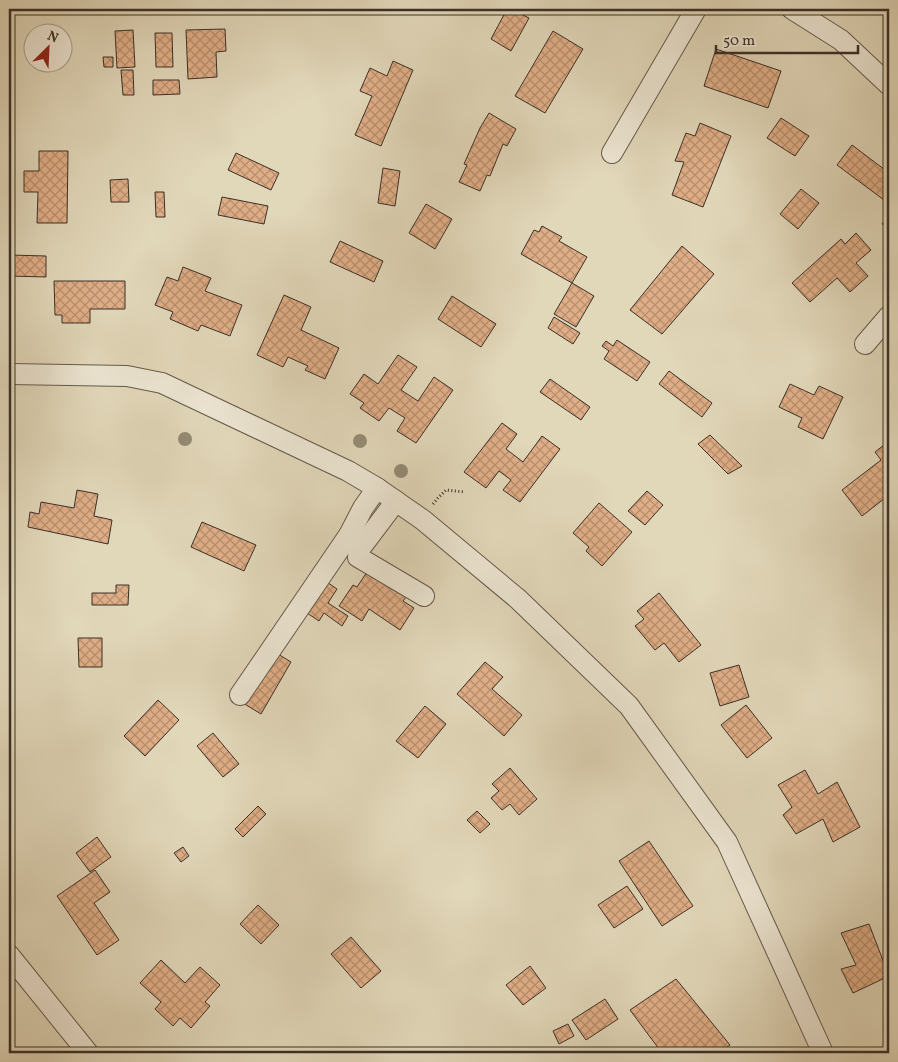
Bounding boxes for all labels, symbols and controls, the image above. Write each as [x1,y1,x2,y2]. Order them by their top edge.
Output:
north arrow [22,22,72,72]
scale bar [716,22,858,54]
text: N [44,27,61,48]
text: 50 m [723,31,755,52]

